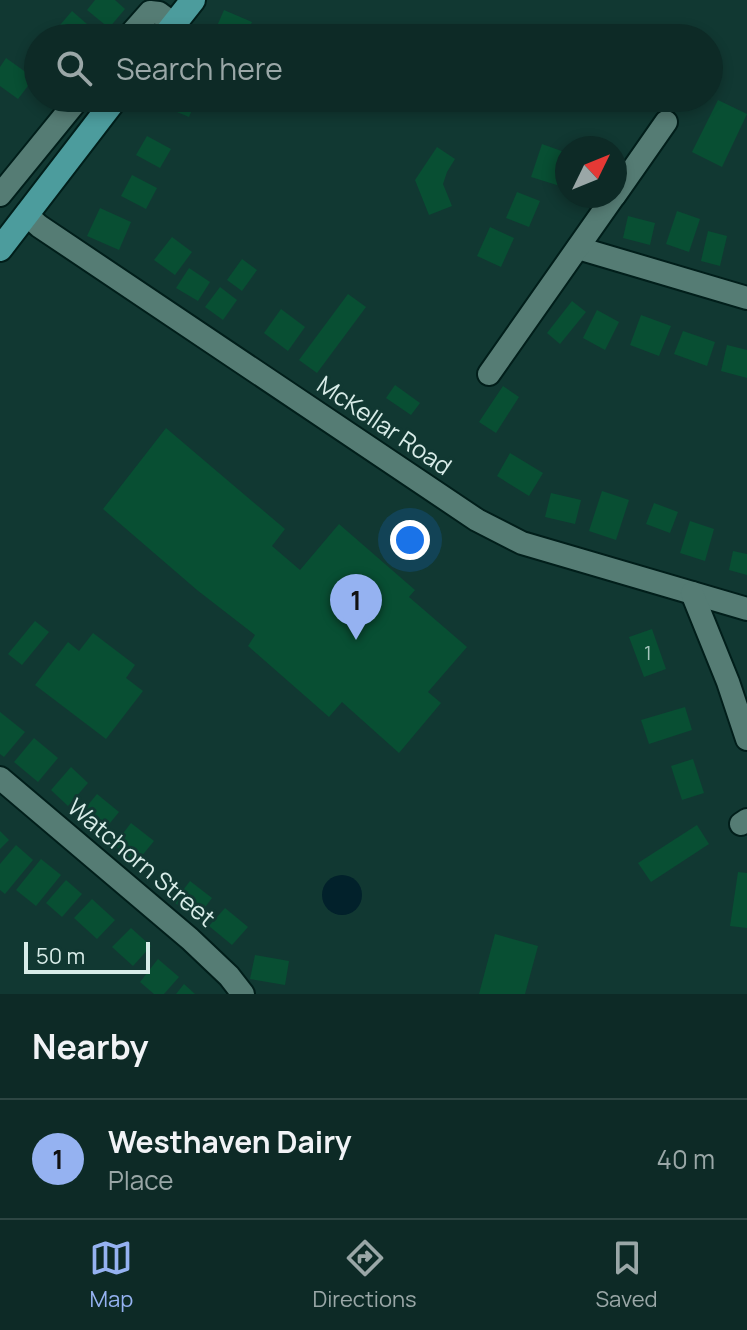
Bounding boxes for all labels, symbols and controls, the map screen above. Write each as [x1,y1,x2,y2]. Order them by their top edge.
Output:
search box [24,24,723,112]
icon: search [52,46,96,90]
text: Search here [116,48,283,89]
north arrow [555,136,627,208]
street label: McKellar Road [311,368,459,482]
your location [390,520,430,560]
pin: 1 [330,574,382,640]
house number: 1 [644,639,652,666]
street label: Watchorn Street [61,790,223,934]
scale bar [24,938,150,974]
text: 50 m [36,941,85,971]
text: Nearby [32,1023,148,1069]
text: Westhaven Dairy [108,1121,352,1162]
text: 1 [52,1141,64,1177]
text: 40 m [657,1141,715,1177]
text: Place [108,1162,173,1198]
tab: Map [89,1236,133,1314]
tab: Directions [312,1236,417,1314]
tab: Saved [596,1236,658,1314]

